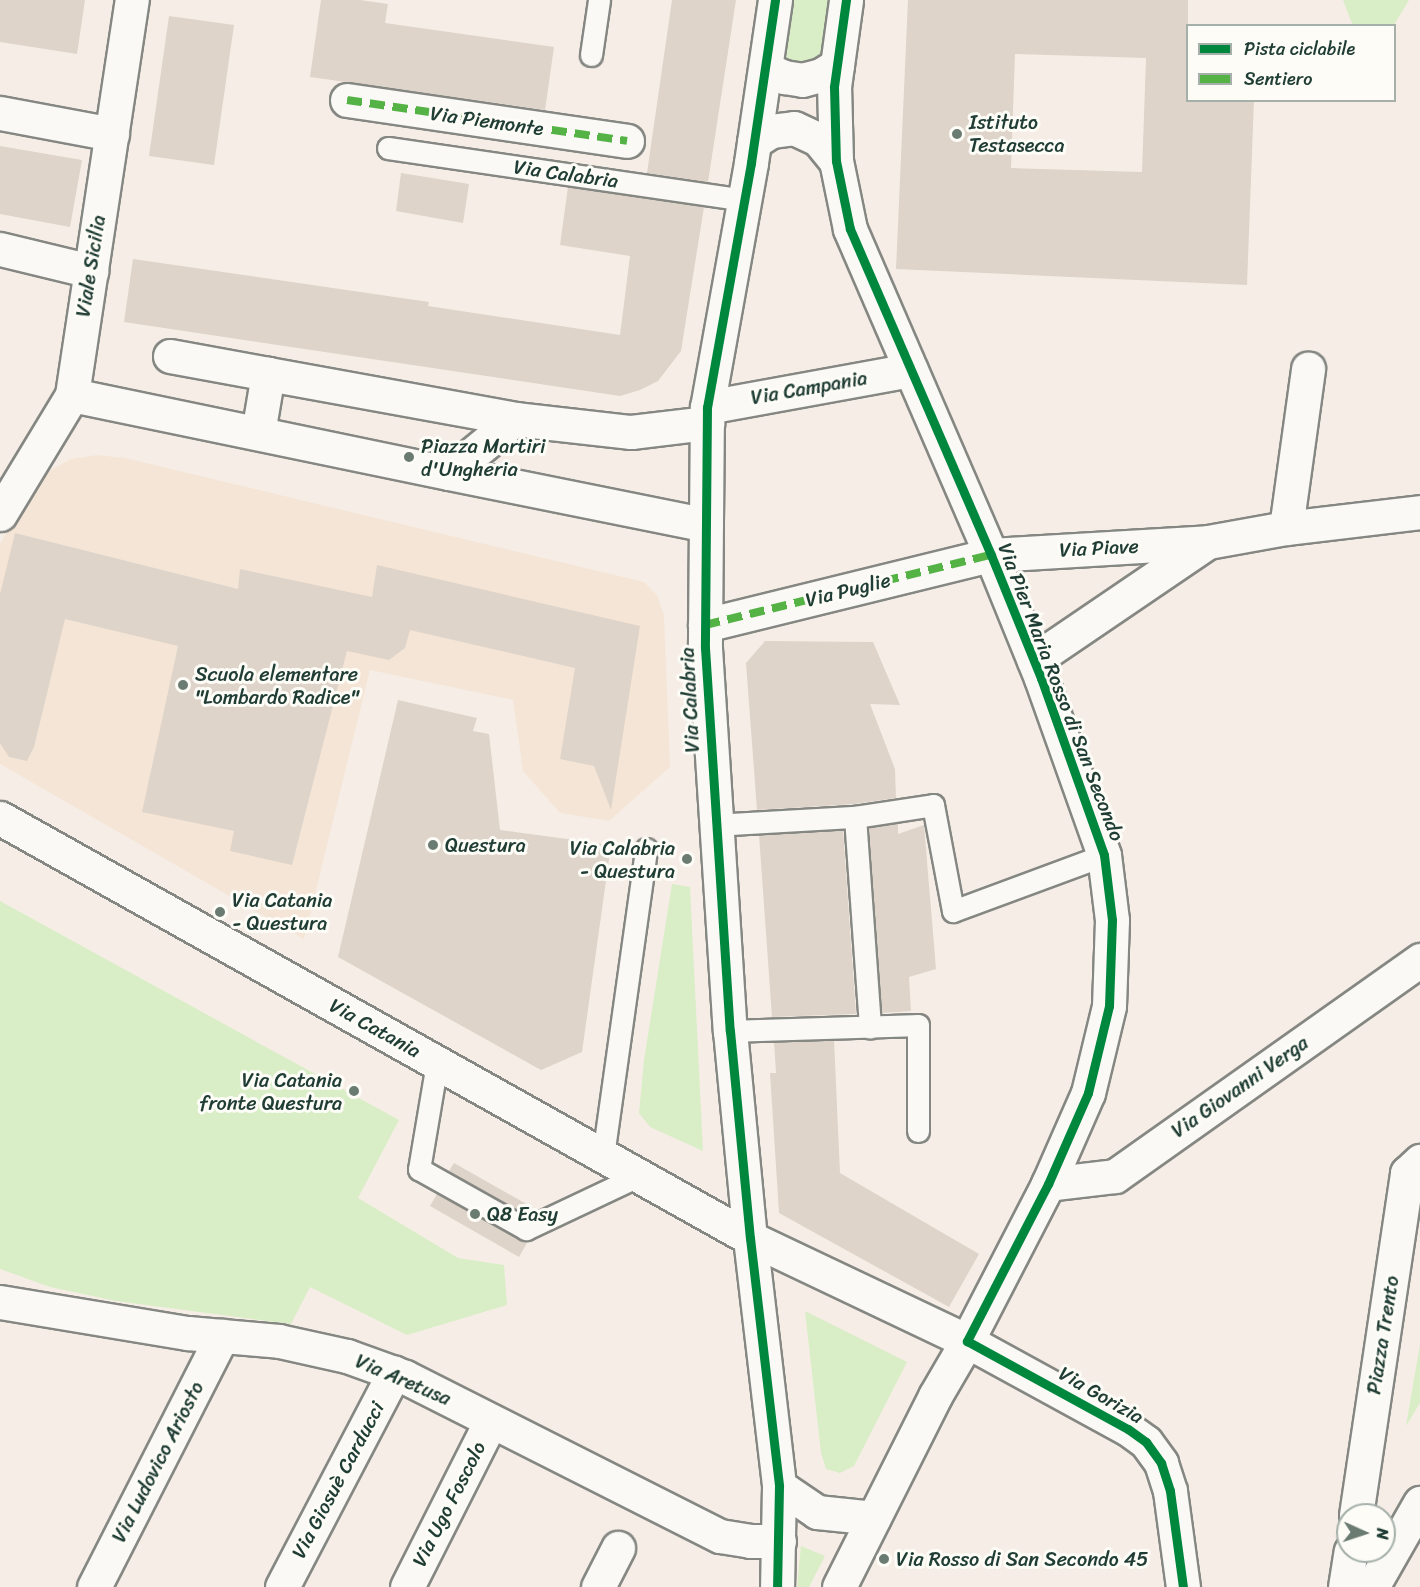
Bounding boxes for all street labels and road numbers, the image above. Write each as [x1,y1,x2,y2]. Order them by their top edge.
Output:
street label: Via Piemonte [428,101,546,141]
street label: Via Calabria [512,155,620,193]
street label: Viale Sicilia [71,213,111,319]
street label: Via Campania [749,366,869,410]
street label: Via Piave [1059,534,1139,562]
street label: Via Pier Maria Rosso di San Secondo [993,539,1129,845]
street label: Via Puglie [803,568,893,612]
street label: Via Calabria [675,647,705,753]
street label: Via Catania [325,993,425,1063]
street label: Via Giovanni Verga [1167,1031,1313,1143]
street label: Piazza Trento [1362,1274,1404,1396]
street label: Via Aretusa [351,1349,455,1411]
street label: Via Gorizia [1054,1361,1148,1429]
street label: Via Ludovico Ariosto [107,1377,209,1547]
street label: Via Giosuè Carducci [287,1398,389,1562]
street label: Via Ugo Foscolo [407,1437,491,1571]

